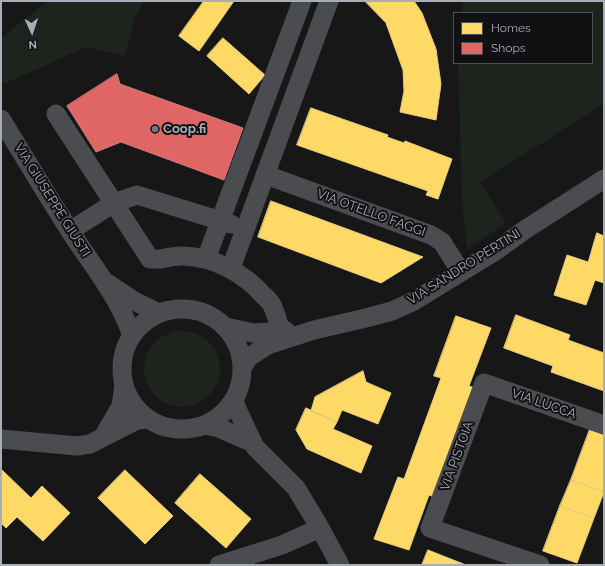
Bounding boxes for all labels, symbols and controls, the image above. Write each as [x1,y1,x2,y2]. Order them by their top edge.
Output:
north arrow [12,12,52,52]
legend [453,12,593,64]
text: Homes [491,21,531,35]
text: N [28,38,37,51]
text: Shops [491,41,526,55]
place label: Coop.fi [163,121,206,137]
marker: Coop.fi [150,124,160,134]
street label: VIA GIUSEPPE GIUSTI [11,140,93,260]
street label: VIA OTELLO FAGGI [315,186,427,240]
street label: VIA SANDRO PERTINI [405,226,523,308]
street label: VIA LUCCA [510,386,578,422]
street label: VIA PISTOIA [437,419,477,493]

